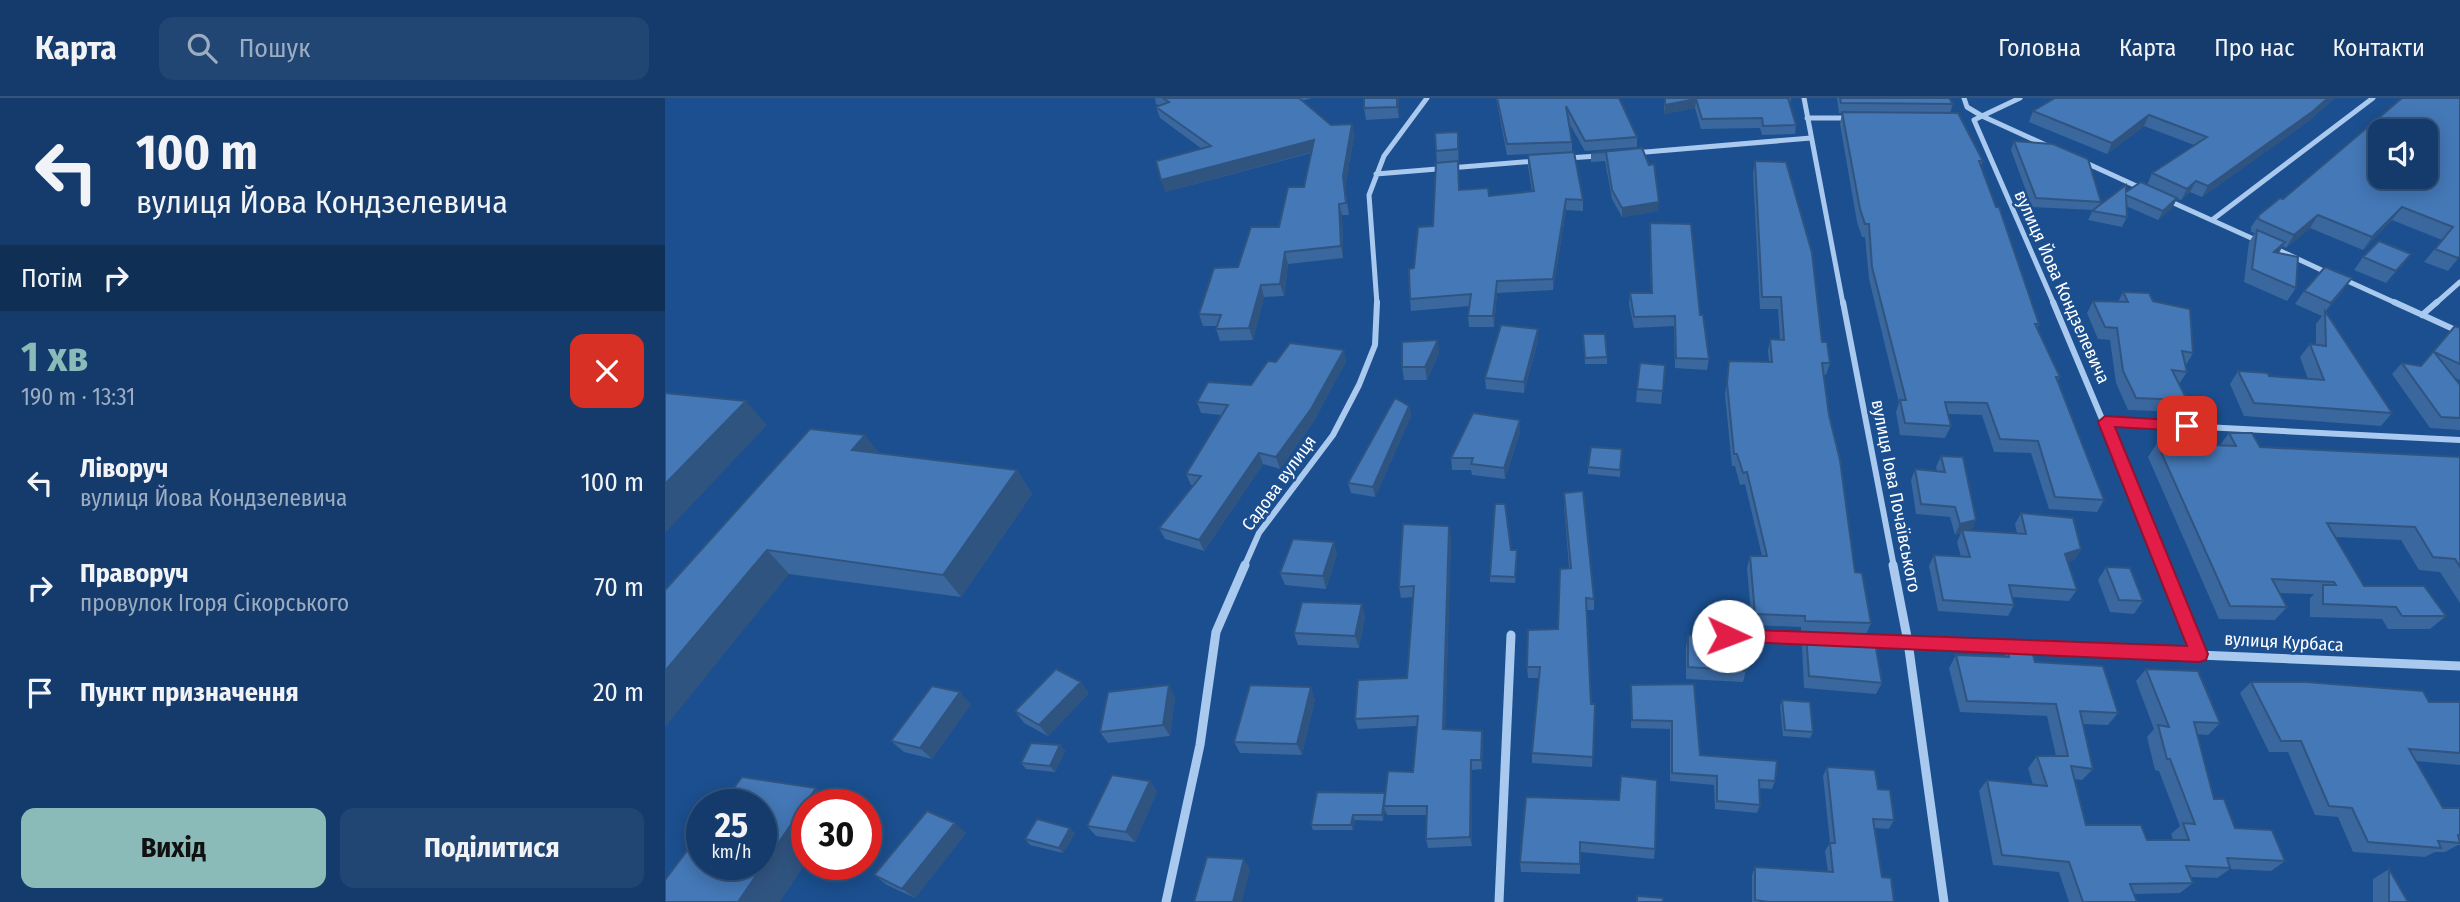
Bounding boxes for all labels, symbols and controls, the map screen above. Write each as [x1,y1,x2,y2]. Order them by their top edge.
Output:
search box [159,17,649,80]
text: Карта [35,28,117,68]
icon: search [183,29,221,67]
text: Пошук [239,33,310,64]
text: Головна [1998,34,2081,62]
text: Карта [2119,34,2176,62]
text: Про нас [2214,34,2295,62]
text: Контакти [2333,34,2425,62]
map controls [2368,119,2438,189]
button: sound [2368,119,2438,189]
text: 100 m [136,123,258,182]
icon: left [21,126,112,217]
text: вулиця Йова Кондзелевича [136,183,508,221]
street label: вулиця Йова Кондзелевича [2009,187,2115,387]
icon: right [97,259,135,297]
text: Потім [21,263,83,294]
text: 1 хв [21,332,88,382]
button: close [570,334,644,408]
text: 190 m · 13:31 [21,383,135,411]
pin [2157,396,2217,456]
street label: вулиця Іова Почаївського [1867,398,1925,594]
icon: arrive [2168,407,2206,445]
street label: Садова вулиця [1237,431,1321,535]
text: Ліворуч [80,453,168,484]
icon: left [21,464,59,502]
text: 100 m [581,467,644,498]
text: вулиця Йова Кондзелевича [80,484,347,512]
text: Праворуч [80,558,189,589]
icon: right [21,569,59,607]
text: 70 m [594,572,644,603]
text: провулок Ігоря Сікорського [80,589,349,617]
position arrow [1691,599,1765,673]
street label: вулиця Курбаса [2224,628,2344,656]
icon: arrive [21,674,59,712]
text: Пункт призначення [80,677,299,708]
text: 20 m [593,677,644,708]
speed limit sign: 30 [791,789,882,880]
text: 25 [715,804,748,846]
button: Вихід [21,808,326,888]
button: Поділитися [340,808,644,888]
text: km/h [711,841,752,863]

